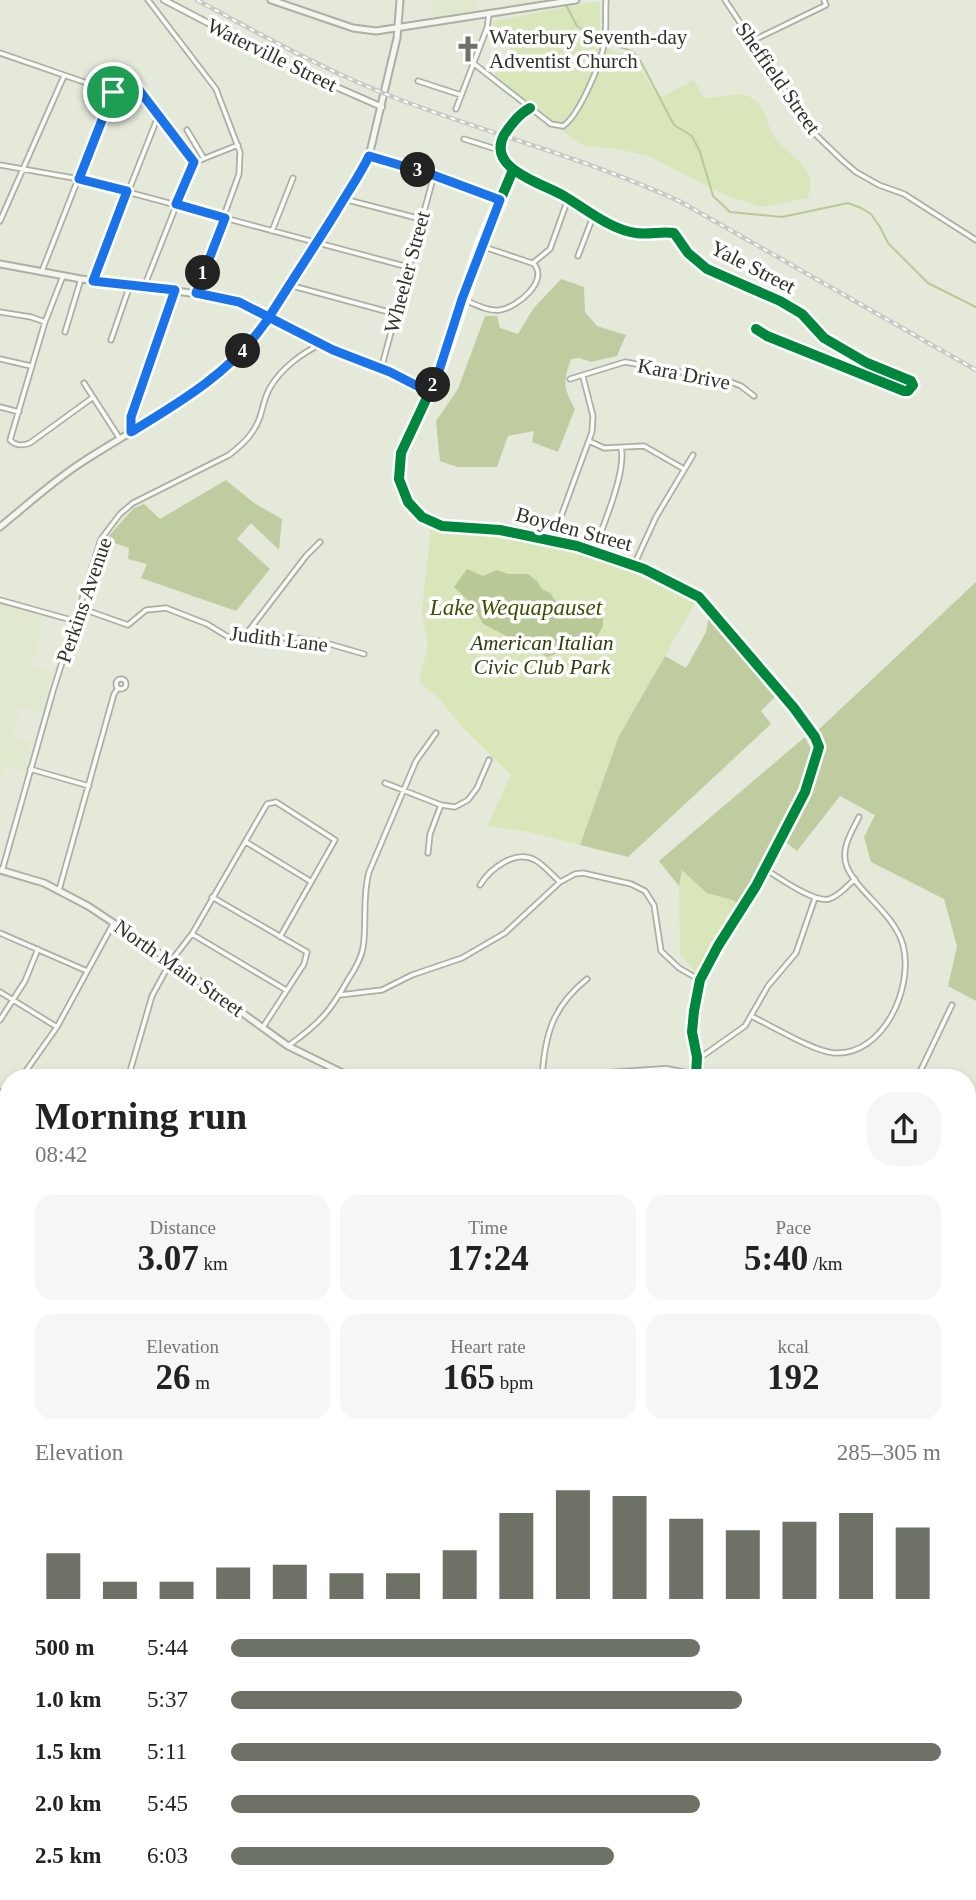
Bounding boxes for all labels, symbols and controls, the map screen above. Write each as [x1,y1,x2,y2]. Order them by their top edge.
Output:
street label: Waterville Street [203,13,341,97]
street label: Sheffield Street [731,18,825,139]
place label: Waterbury Seventh-day Adventist Church [489,25,688,73]
church icon: Waterbury Seventh-day Adventist Church [453,34,483,64]
pin [83,62,143,122]
icon: arrive [94,73,132,111]
pin: 3 [400,152,436,188]
text: 3 [413,159,422,180]
street label: Wheeler Street [379,208,435,336]
street label: Yale Street [707,235,799,299]
pin: 1 [186,256,220,290]
text: 1 [198,262,207,283]
pin: 4 [226,334,260,368]
text: 4 [238,340,247,361]
street label: Kara Drive [636,353,732,395]
pin: 2 [416,368,450,402]
text: 2 [428,374,437,395]
street label: Boyden Street [513,502,635,556]
street label: Perkins Avenue [51,534,117,666]
water label: Lake Wequapauset [429,595,603,620]
street label: Judith Lane [229,621,329,657]
park label: American Italian Civic Club Park [469,631,613,679]
street label: North Main Street [110,914,249,1022]
button: share [867,1092,941,1166]
text: Morning run [35,1095,247,1137]
text: 08:42 [35,1142,87,1167]
text: Distance [149,1217,216,1238]
text: Time [468,1217,508,1238]
text: Pace [775,1217,811,1238]
text: 3.07 [138,1239,199,1278]
text: 17:24 [447,1239,529,1278]
text: 5:40 [744,1239,808,1278]
text: km [199,1253,228,1274]
text: /km [808,1253,843,1274]
text: Elevation [146,1336,219,1357]
text: Heart rate [450,1336,526,1357]
text: kcal [778,1336,809,1357]
text: 26 [155,1358,190,1397]
text: 165 [442,1358,495,1397]
text: 192 [767,1358,820,1397]
text: m [190,1372,210,1393]
text: bpm [495,1372,534,1393]
text: Elevation [35,1440,123,1465]
text: 285–305 m [837,1440,941,1465]
text: 500 m [35,1635,94,1660]
text: 5:44 [147,1635,188,1660]
text: 1.0 km [35,1687,101,1712]
text: 5:37 [147,1687,188,1712]
text: 1.5 km [35,1739,101,1764]
text: 5:11 [147,1739,187,1764]
text: 2.0 km [35,1791,101,1816]
text: 5:45 [147,1791,188,1816]
text: 2.5 km [35,1843,101,1868]
text: 6:03 [147,1843,188,1868]

